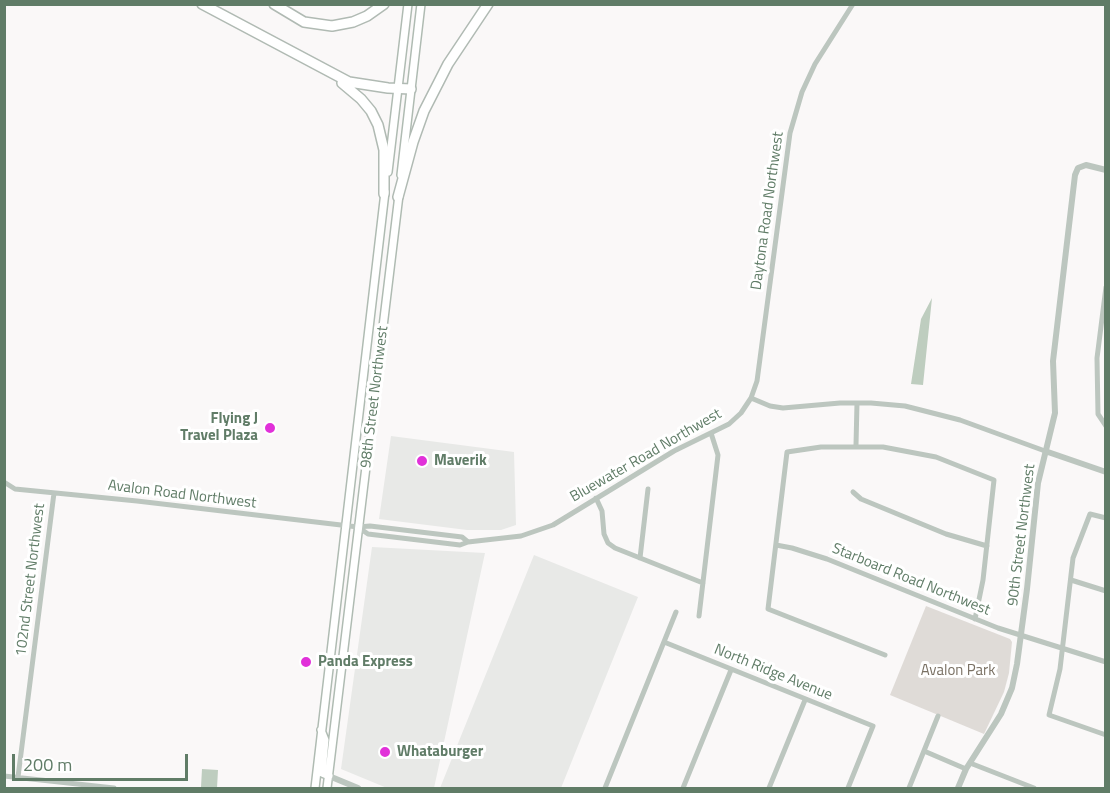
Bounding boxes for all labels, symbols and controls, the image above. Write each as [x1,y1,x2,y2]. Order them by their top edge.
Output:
street label: Daytona Road Northwest [748,131,788,291]
street label: 98th Street Northwest [357,325,393,469]
street label: Bluewater Road Northwest [567,405,725,507]
place label: Flying J Travel Plaza [180,410,258,445]
marker: Flying J Travel Plaza [263,421,277,435]
place label: Maverik [434,452,487,470]
marker: Maverik [415,454,429,468]
street label: 90th Street Northwest [1004,463,1040,607]
street label: Avalon Road Northwest [107,477,257,513]
street label: 102nd Street Northwest [13,502,49,658]
street label: Starboard Road Northwest [829,540,993,620]
street label: North Ridge Avenue [711,641,835,705]
place label: Panda Express [318,653,413,671]
marker: Panda Express [299,655,313,669]
park label: Avalon Park [921,662,995,680]
scale bar [15,742,190,780]
place label: Whataburger [397,743,483,761]
marker: Whataburger [378,745,392,759]
text: 200 m [23,751,72,778]

